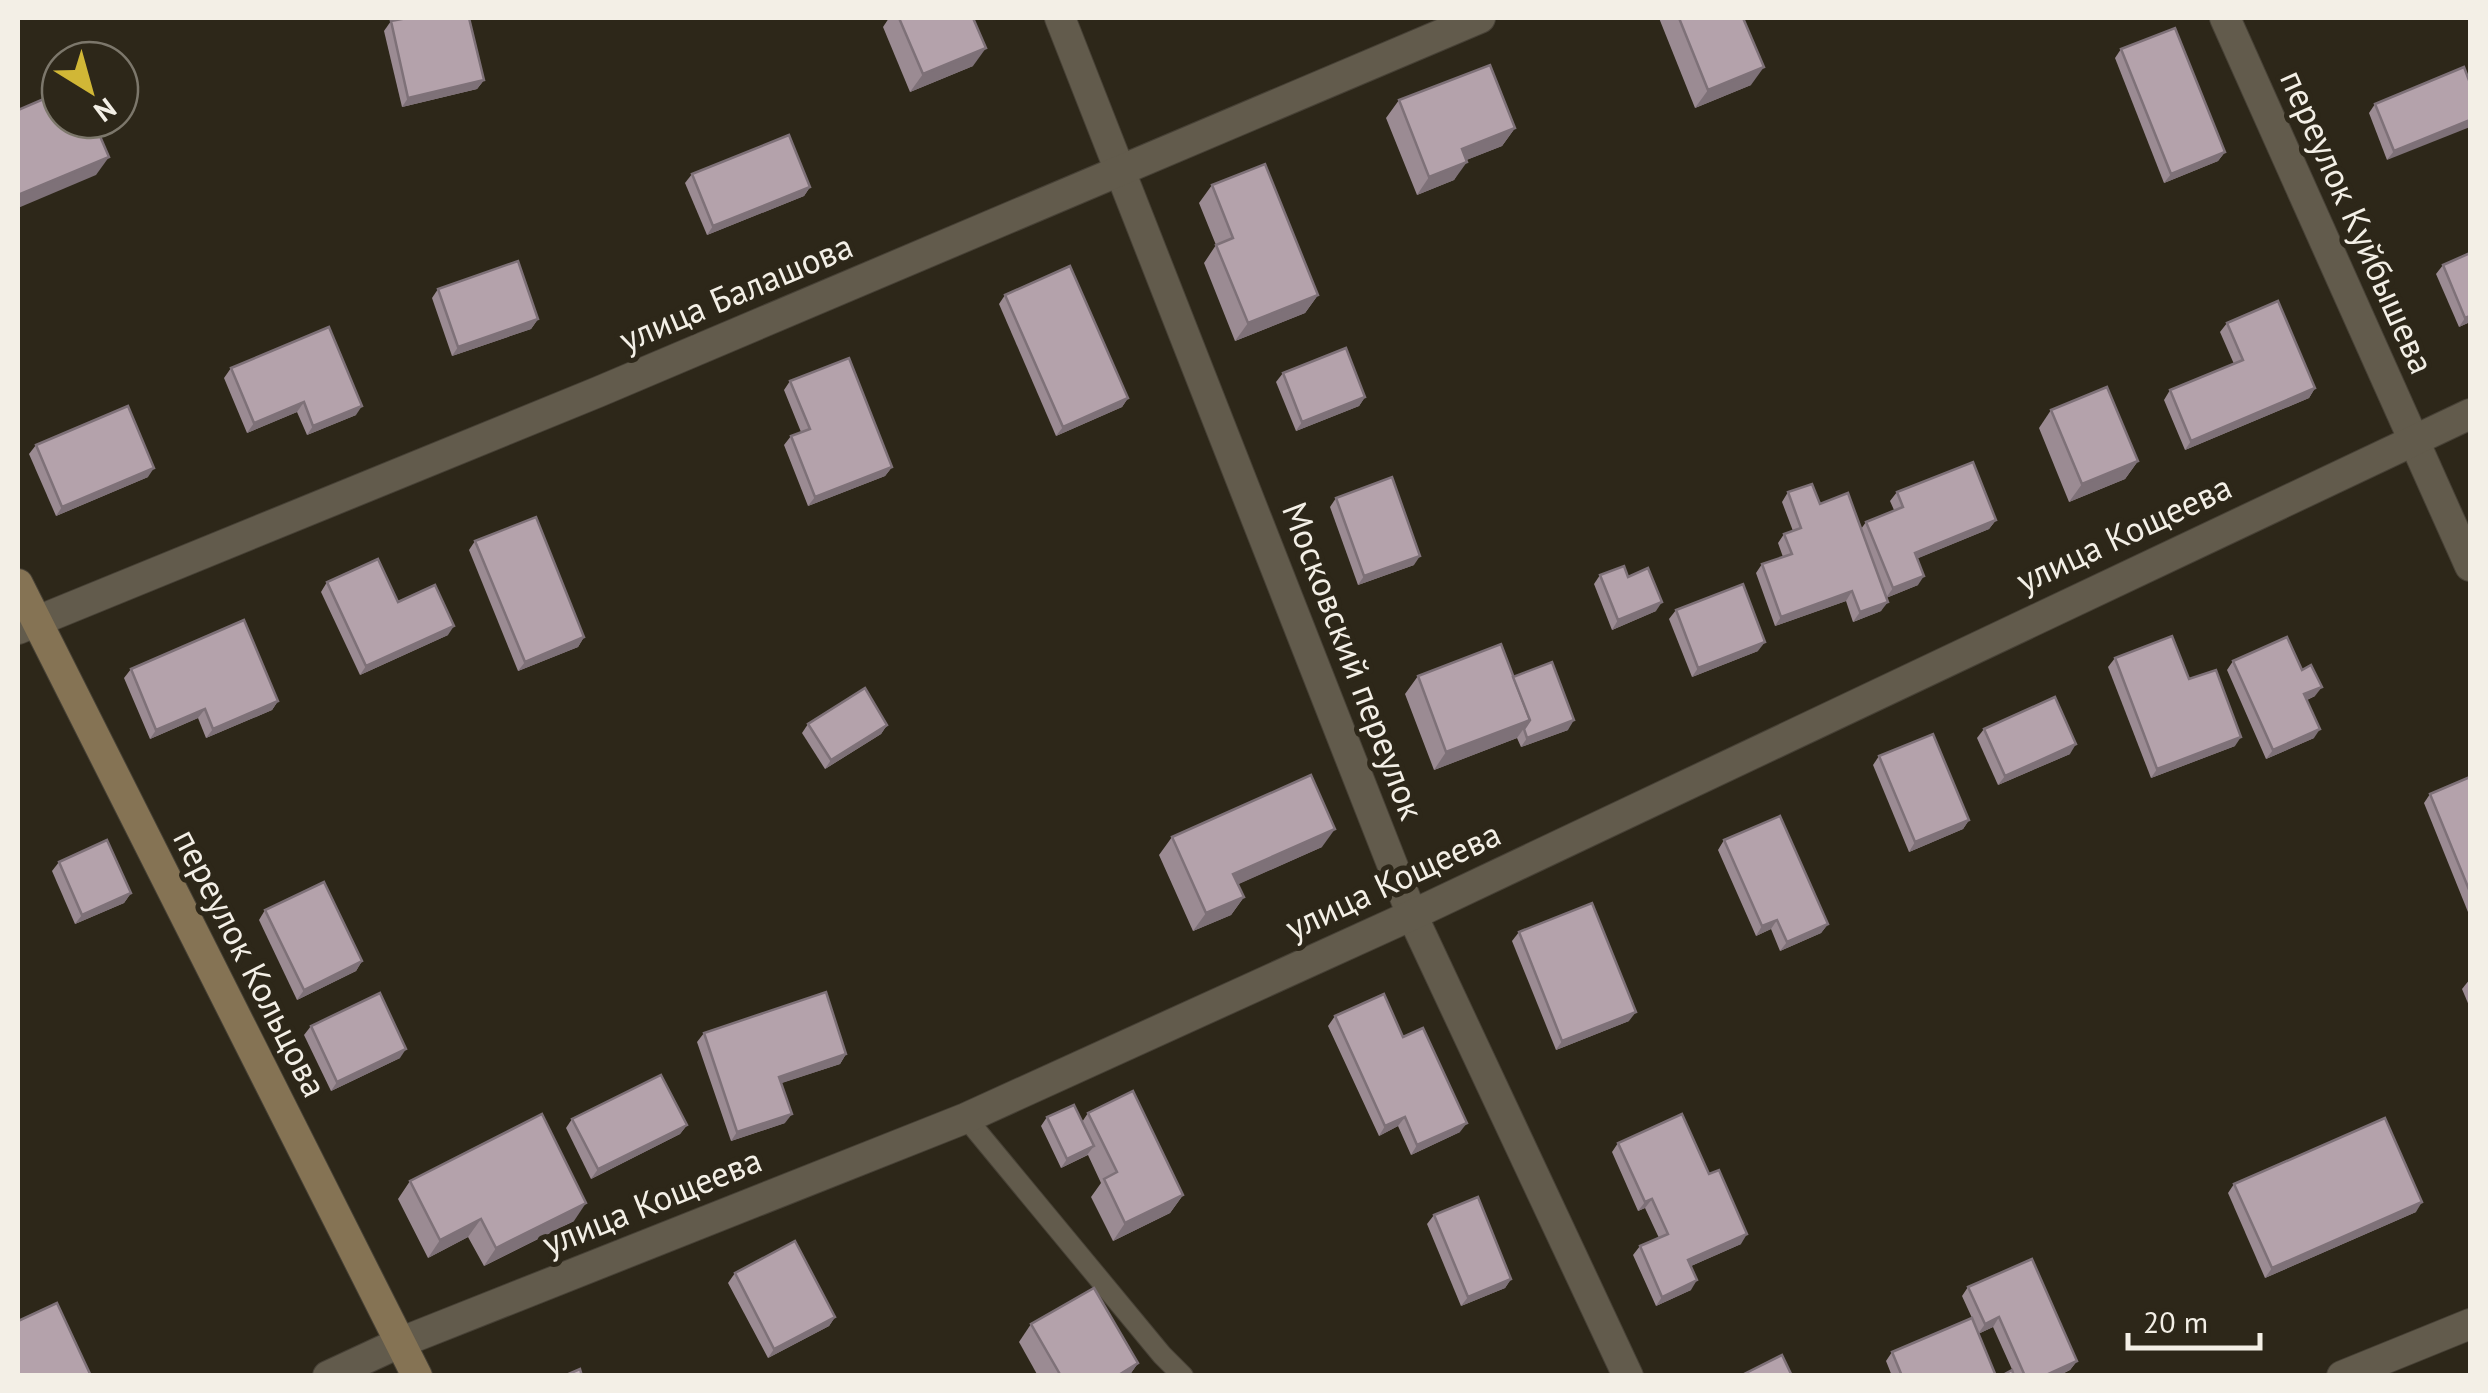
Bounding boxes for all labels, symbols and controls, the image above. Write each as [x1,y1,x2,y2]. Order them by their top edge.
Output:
north arrow [40,40,140,140]
street label: переулок Куйбышева [2270,62,2446,381]
text: N [87,90,124,131]
street label: улица Балашова [612,222,859,362]
street label: улица Кощеева [2008,463,2239,603]
street label: Московский переулок [1272,495,1436,826]
street label: улица Кощеева [1277,810,1508,950]
street label: переулок Кольцова [163,821,338,1104]
street label: улица Кощеева [535,1136,768,1266]
scale bar [2128,1288,2260,1350]
text: 20 m [2143,1302,2208,1341]

